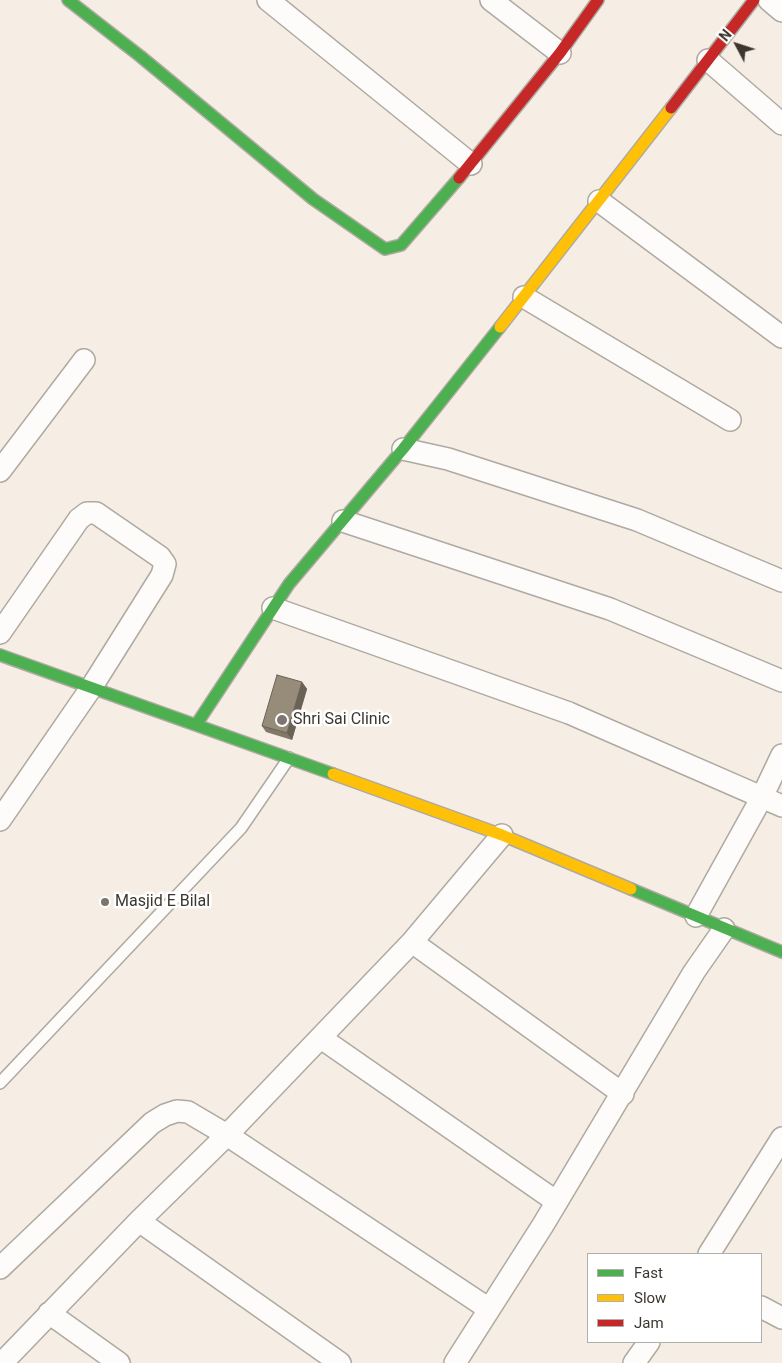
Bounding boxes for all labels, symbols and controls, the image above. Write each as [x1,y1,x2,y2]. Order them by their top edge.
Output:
north arrow [712,20,762,70]
text: N [716,26,735,44]
place label: Shri Sai Clinic [293,710,390,730]
marker: Shri Sai Clinic [275,713,289,727]
place label: Masjid E Bilal [115,892,210,912]
marker: Masjid E Bilal [99,896,111,908]
legend [587,1253,762,1343]
text: Fast [634,1264,663,1282]
text: Slow [634,1289,666,1307]
text: Jam [634,1314,664,1332]

